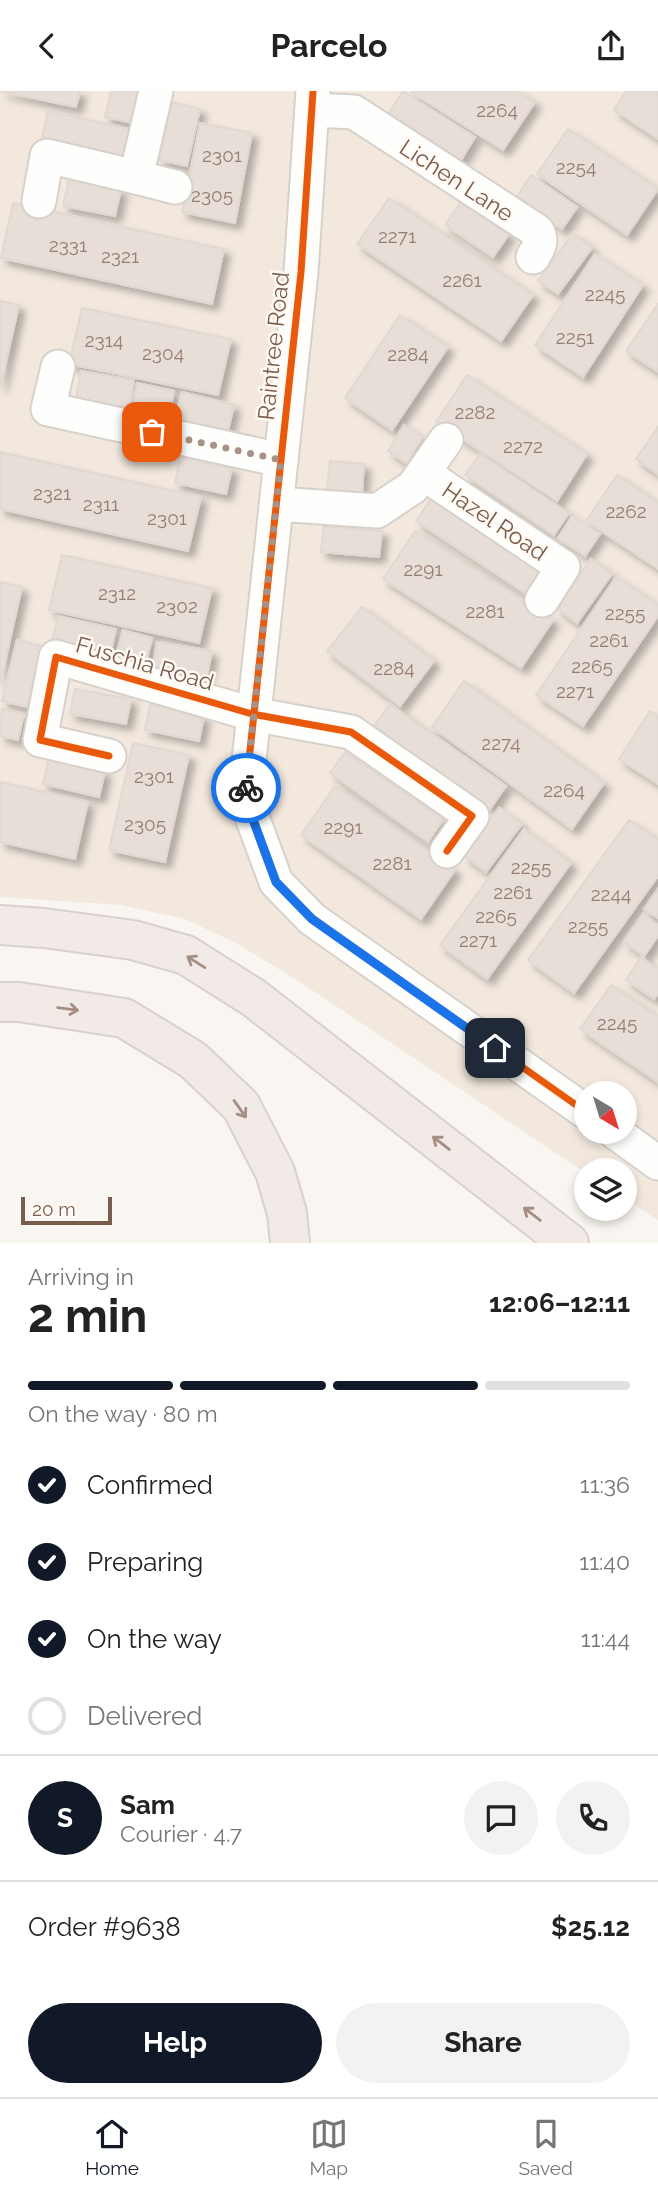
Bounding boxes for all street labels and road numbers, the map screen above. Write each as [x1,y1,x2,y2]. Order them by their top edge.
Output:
street label: Lichen Lane [395,133,519,227]
street label: Raintree Road [252,270,294,422]
street label: Hazel Road [437,476,553,566]
street label: Fuschia Road [73,630,217,696]

